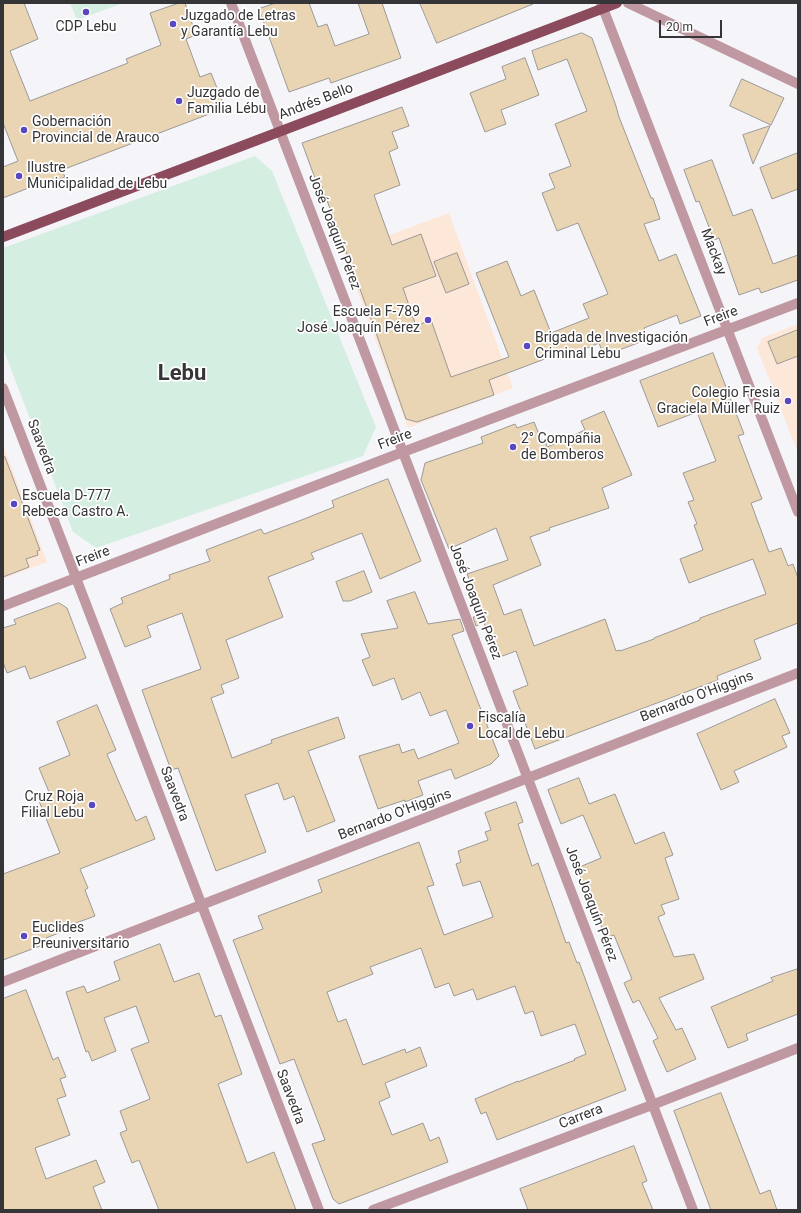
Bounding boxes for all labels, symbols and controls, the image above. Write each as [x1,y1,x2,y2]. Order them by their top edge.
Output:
marker: CDP Lebu [81,7,91,17]
place label: Juzgado de Letras y Garantía Lebu [181,8,296,40]
scale bar [661,12,724,38]
place label: CDP Lebu [55,19,117,35]
marker: Juzgado de Letras y Garantía Lebu [168,19,178,29]
text: 20 m [666,20,693,34]
street label: Andrés Bello [276,80,356,124]
place label: Juzgado de Familia Lébu [187,85,266,118]
marker: Juzgado de Familia Lébu [174,96,184,106]
place label: Gobernación Provincial de Arauco [32,114,160,146]
marker: Gobernación Provincial de Arauco [19,125,29,135]
place label: Ilustre Municipalidad de Lebu [27,160,167,192]
marker: Ilustre Municipalidad de Lebu [14,171,24,181]
street label: José Joaquín Pérez [304,172,364,292]
street label: Mackay [696,226,730,278]
street label: Freire [702,303,740,331]
place label: Escuela F-789 José Joaquín Pérez [297,304,420,336]
marker: Escuela F-789 José Joaquín Pérez [423,315,433,325]
place label: Brigada de Investigación Criminal Lebu [535,330,688,362]
marker: Brigada de Investigación Criminal Lebu [522,341,532,351]
district label: Lebu [158,361,206,387]
place label: Colegio Fresia Graciela Müller Ruiz [657,385,780,418]
marker: Colegio Fresia Graciela Müller Ruiz [783,396,793,406]
street label: Saavedra [23,417,59,477]
street label: Freire [376,426,414,454]
place label: 2° Compañia de Bomberos [521,431,604,464]
marker: 2° Compañia de Bomberos [508,442,518,452]
place label: Escuela D-777 Rebeca Castro A. [22,488,129,520]
marker: Escuela D-777 Rebeca Castro A. [9,499,19,509]
street label: José Joaquín Pérez [445,542,505,662]
street label: Freire [74,543,112,571]
street label: Bernardo O'Higgins [638,668,756,726]
place label: Fiscalía Local de Lebu [478,710,565,742]
marker: Fiscalía Local de Lebu [465,721,475,731]
street label: Saavedra [156,764,192,824]
street label: Bernardo O'Higgins [336,786,454,844]
place label: Cruz Roja Filial Lebu [21,789,84,822]
marker: Cruz Roja Filial Lebu [87,800,97,810]
street label: José Joaquín Pérez [561,844,621,964]
place label: Euclides Preuniversitario [32,920,130,952]
marker: Euclides Preuniversitario [19,931,29,941]
street label: Saavedra [272,1067,308,1127]
street label: Carrera [557,1101,605,1133]

